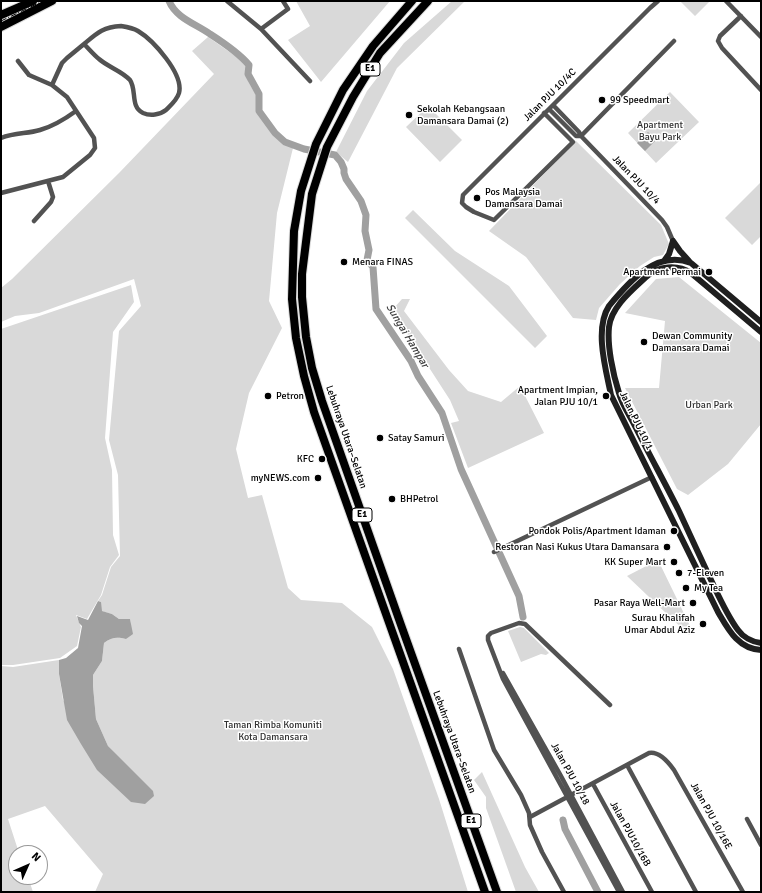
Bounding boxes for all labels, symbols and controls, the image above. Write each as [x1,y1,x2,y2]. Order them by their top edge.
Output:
road number: E1 [360,62,380,76]
street label: Jalan PJU 10/4C [521,66,579,124]
place label: 99 Speedmart [610,94,670,106]
marker: 99 Speedmart [597,95,607,105]
place label: Sekolah Kebangsaan Damansara Damai (2) [417,103,509,126]
marker: Sekolah Kebangsaan Damansara Damai (2) [404,110,414,120]
park label: Apartment Bayu Park [637,119,683,142]
street label: Jalan PJU 10/4 [610,153,662,207]
place label: Pos Malaysia Damansara Damai [485,186,563,210]
marker: Pos Malaysia Damansara Damai [472,193,482,203]
place label: Menara FINAS [352,256,413,268]
marker: Menara FINAS [339,257,349,267]
place label: Apartment Permai [623,266,701,278]
marker: Apartment Permai [704,267,714,277]
water label: Sungai Hampar [383,302,431,370]
place label: Dewan Community Damansara Damai [652,330,732,354]
marker: Dewan Community Damansara Damai [639,337,649,347]
street label: Lebuhraya Utara–Selatan [323,384,369,490]
place label: Apartment Impian, Jalan PJU 10/1 [518,384,598,408]
place label: Petron [276,390,304,402]
street label: Jalan PJU 10/1 [617,390,655,452]
marker: Petron [263,391,273,401]
marker: Apartment Impian, Jalan PJU 10/1 [601,391,611,401]
park label: Urban Park [685,399,733,411]
place label: Satay Samuri [388,432,444,444]
marker: Satay Samuri [375,433,385,443]
place label: KFC [297,453,314,465]
marker: KFC [317,454,327,464]
place label: myNEWS.com [251,472,310,484]
marker: myNEWS.com [313,473,323,483]
place label: BHPetrol [400,493,438,505]
marker: BHPetrol [387,494,397,504]
road number: E1 [352,508,372,522]
place label: Pondok Polis/Apartment Idaman [528,525,666,537]
marker: Pondok Polis/Apartment Idaman [669,526,679,536]
place label: Restoran Nasi Kukus Utara Damansara [495,541,659,553]
marker: Restoran Nasi Kukus Utara Damansara [662,542,672,552]
place label: KK Super Mart [604,556,666,568]
marker: KK Super Mart [669,557,679,567]
place label: 7-Eleven [687,567,724,579]
marker: 7-Eleven [674,568,684,578]
place label: My Tea [694,582,723,594]
marker: My Tea [681,583,691,593]
place label: Pasar Raya Well-Mart [594,597,685,609]
marker: Pasar Raya Well-Mart [688,598,698,608]
place label: Surau Khalifah Umar Abdul Aziz [624,612,695,636]
marker: Surau Khalifah Umar Abdul Aziz [698,619,708,629]
street label: Lebuhraya Utara–Selatan [430,689,478,795]
park label: Taman Rimba Komuniti Kota Damansara [224,719,322,742]
street label: Jalan PJU 10/18 [548,741,592,807]
street label: Jalan PJU 10/16E [688,780,734,852]
street label: Jalan PJU10/16B [607,799,653,869]
road number: E1 [461,814,481,828]
north arrow [8,845,48,885]
text: N [29,850,43,864]

